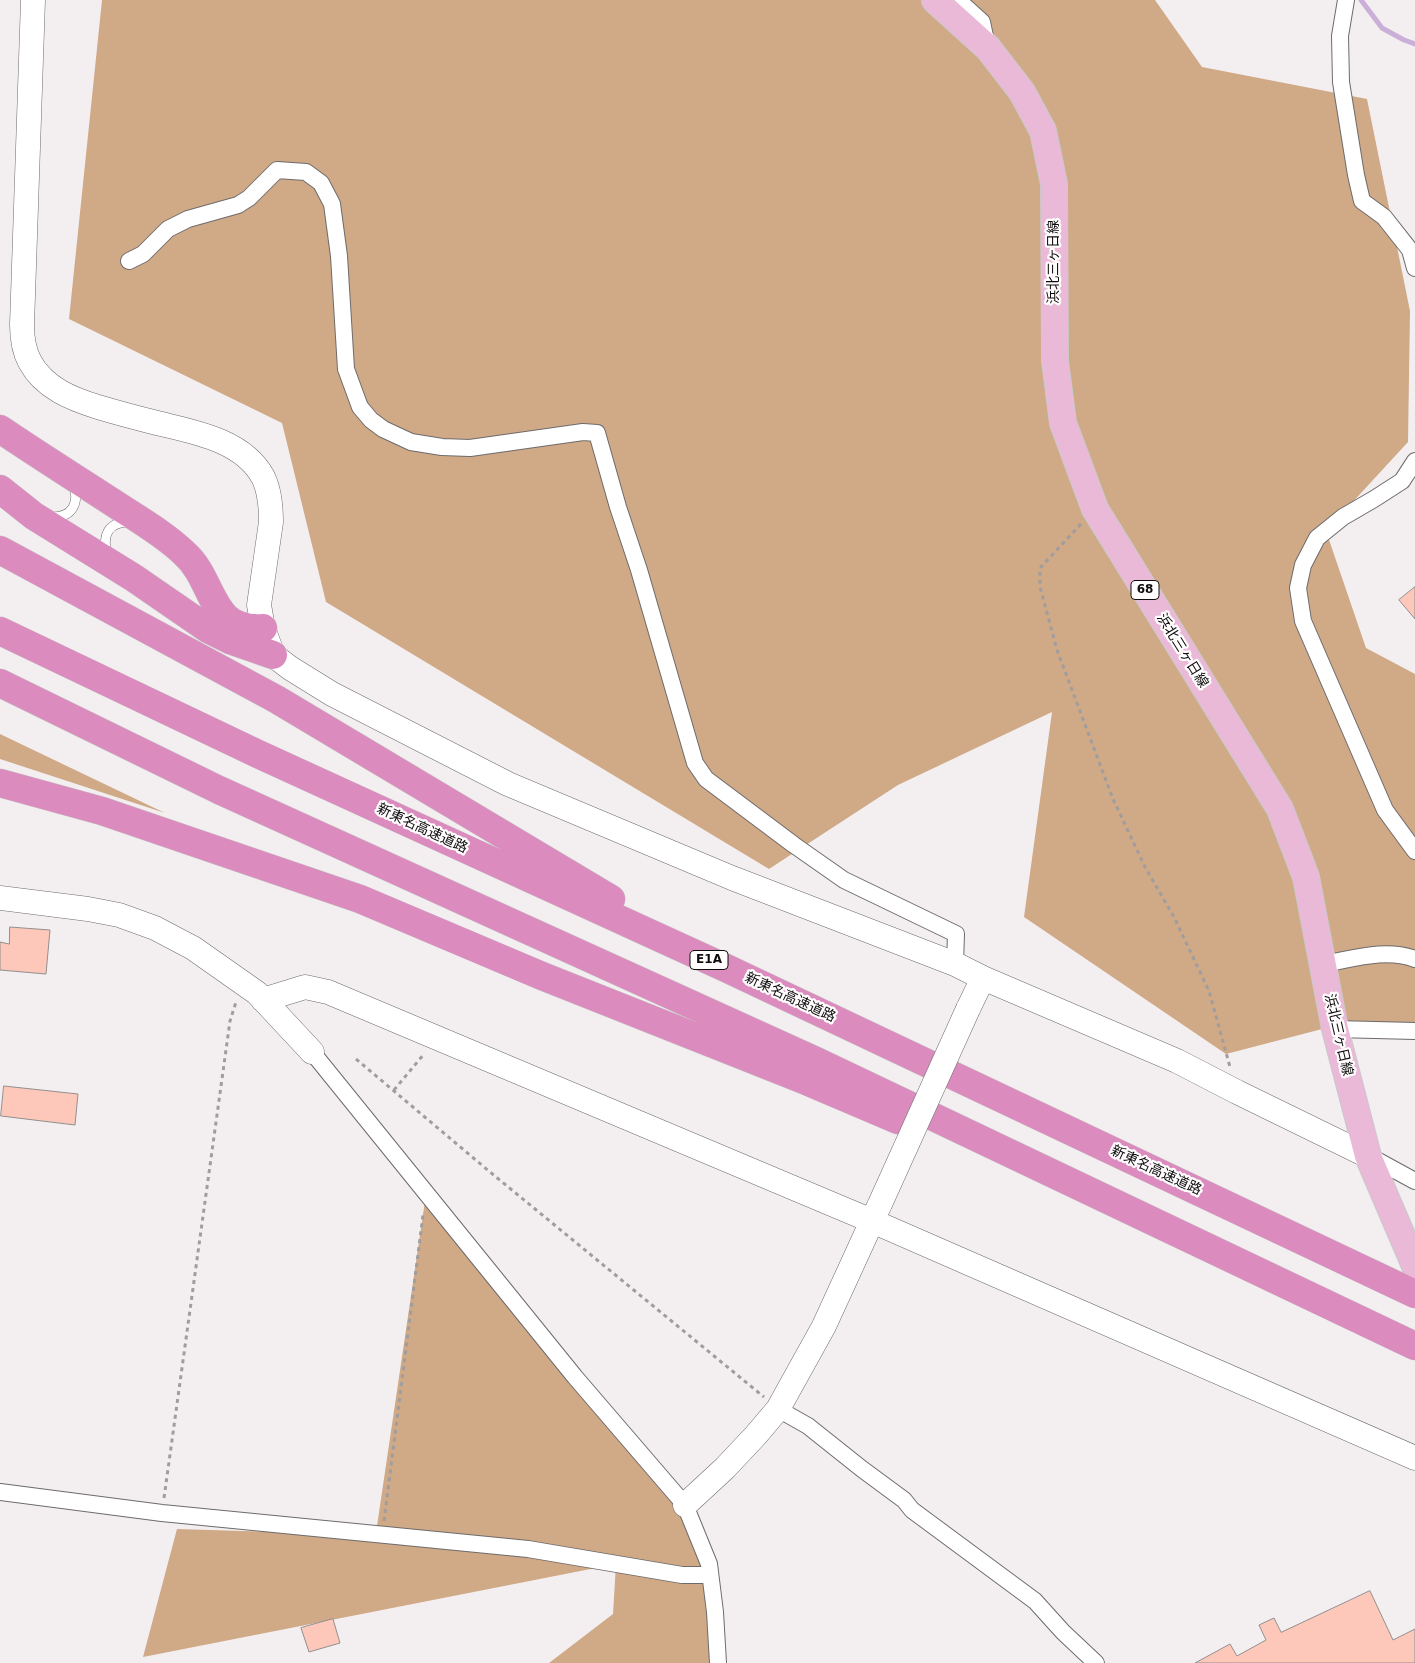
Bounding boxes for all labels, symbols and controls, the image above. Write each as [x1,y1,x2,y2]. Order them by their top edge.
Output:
street label: 浜北三ヶ日線 [1046,220,1062,304]
road number: 68 [1131,580,1159,600]
street label: 浜北三ヶ日線 [1153,611,1211,691]
street label: 新東名高速道路 [374,801,470,857]
road number: E1A [690,950,728,970]
street label: 新東名高速道路 [742,970,838,1026]
street label: 浜北三ヶ日線 [1320,992,1356,1078]
street label: 新東名高速道路 [1108,1143,1204,1199]

